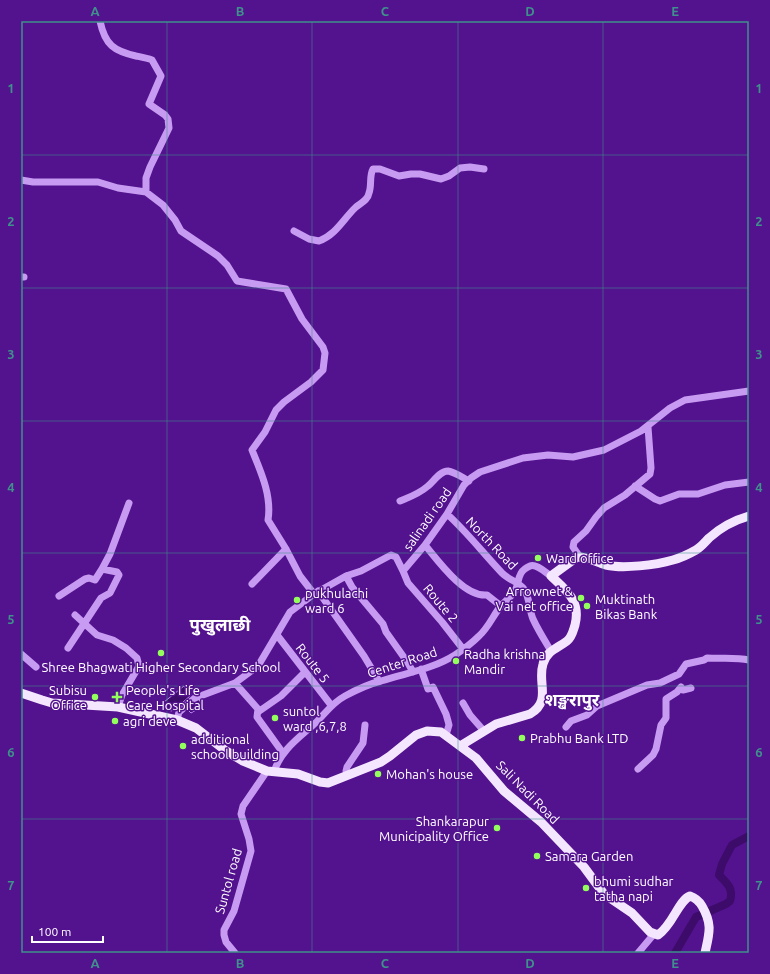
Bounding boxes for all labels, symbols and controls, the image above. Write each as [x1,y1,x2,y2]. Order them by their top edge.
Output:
text: A [90,4,100,18]
text: B [236,4,245,18]
text: C [381,4,390,18]
text: D [525,4,535,18]
text: E [671,4,679,18]
text: 1 [7,81,15,95]
text: 1 [755,81,763,95]
text: 2 [7,214,15,228]
text: 2 [755,214,763,228]
text: 3 [7,347,15,361]
text: 3 [755,347,763,361]
text: 4 [7,480,15,494]
text: 4 [755,480,763,494]
street label: salinadi road [400,485,454,553]
street label: North Road [464,514,520,572]
place label: Ward office [546,551,614,565]
marker: Ward office [533,553,543,563]
street label: Route 2 [421,581,461,625]
place label: Arrownet & Vai net office [496,584,573,613]
place label: pukhulachi ward 6 [305,586,368,615]
place label: Muktinath Bikas Bank [595,592,658,621]
marker: Arrownet & Vai net office [576,593,586,603]
marker: pukhulachi ward 6 [292,595,302,605]
marker: Muktinath Bikas Bank [582,601,592,611]
text: 5 [7,612,15,626]
text: 5 [755,612,763,626]
district label: पुखुलाछी [190,615,251,636]
street label: Route 5 [293,641,333,685]
street label: Center Road [365,644,439,680]
place label: Radha krishna Mandir [464,647,545,676]
marker: Shree Bhagwati Higher Secondary School [156,648,166,658]
marker: Radha krishna Mandir [451,656,461,666]
place label: Shree Bhagwati Higher Secondary School [41,660,281,674]
place label: Subisu Office [49,683,87,712]
place label: People's Life Care Hospital [126,683,205,712]
district label: शङ्खरापुर [545,690,600,711]
marker: People's Life Care Hospital [111,691,123,703]
marker: Subisu Office [90,692,100,702]
place label: suntol ward ,6,7,8 [283,704,347,734]
marker: suntol ward ,6,7,8 [270,713,280,723]
place label: agri deve [123,714,177,728]
marker: agri deve [110,716,120,726]
place label: Prabhu Bank LTD [530,731,628,745]
place label: additional school building [191,732,279,761]
marker: Prabhu Bank LTD [517,733,527,743]
marker: additional school building [178,741,188,751]
text: 6 [7,745,15,759]
text: 6 [755,745,763,759]
street label: Sali Nadi Road [494,758,562,826]
place label: Mohan's house [386,767,473,781]
marker: Mohan's house [373,769,383,779]
place label: Shankarapur Municipality Office [379,814,489,843]
marker: Shankarapur Municipality Office [492,823,502,833]
street label: Suntol road [212,847,244,915]
place label: Samara Garden [545,849,633,863]
marker: Samara Garden [532,851,542,861]
place label: bhumi sudhar tatha napi [594,874,674,903]
text: 7 [7,878,15,892]
text: 7 [755,878,763,892]
marker: bhumi sudhar tatha napi [581,883,591,893]
scale bar [32,918,103,944]
text: 100 m [38,925,71,938]
text: A [90,956,100,970]
text: B [236,956,245,970]
text: C [381,956,390,970]
text: D [525,956,535,970]
text: E [671,956,679,970]

